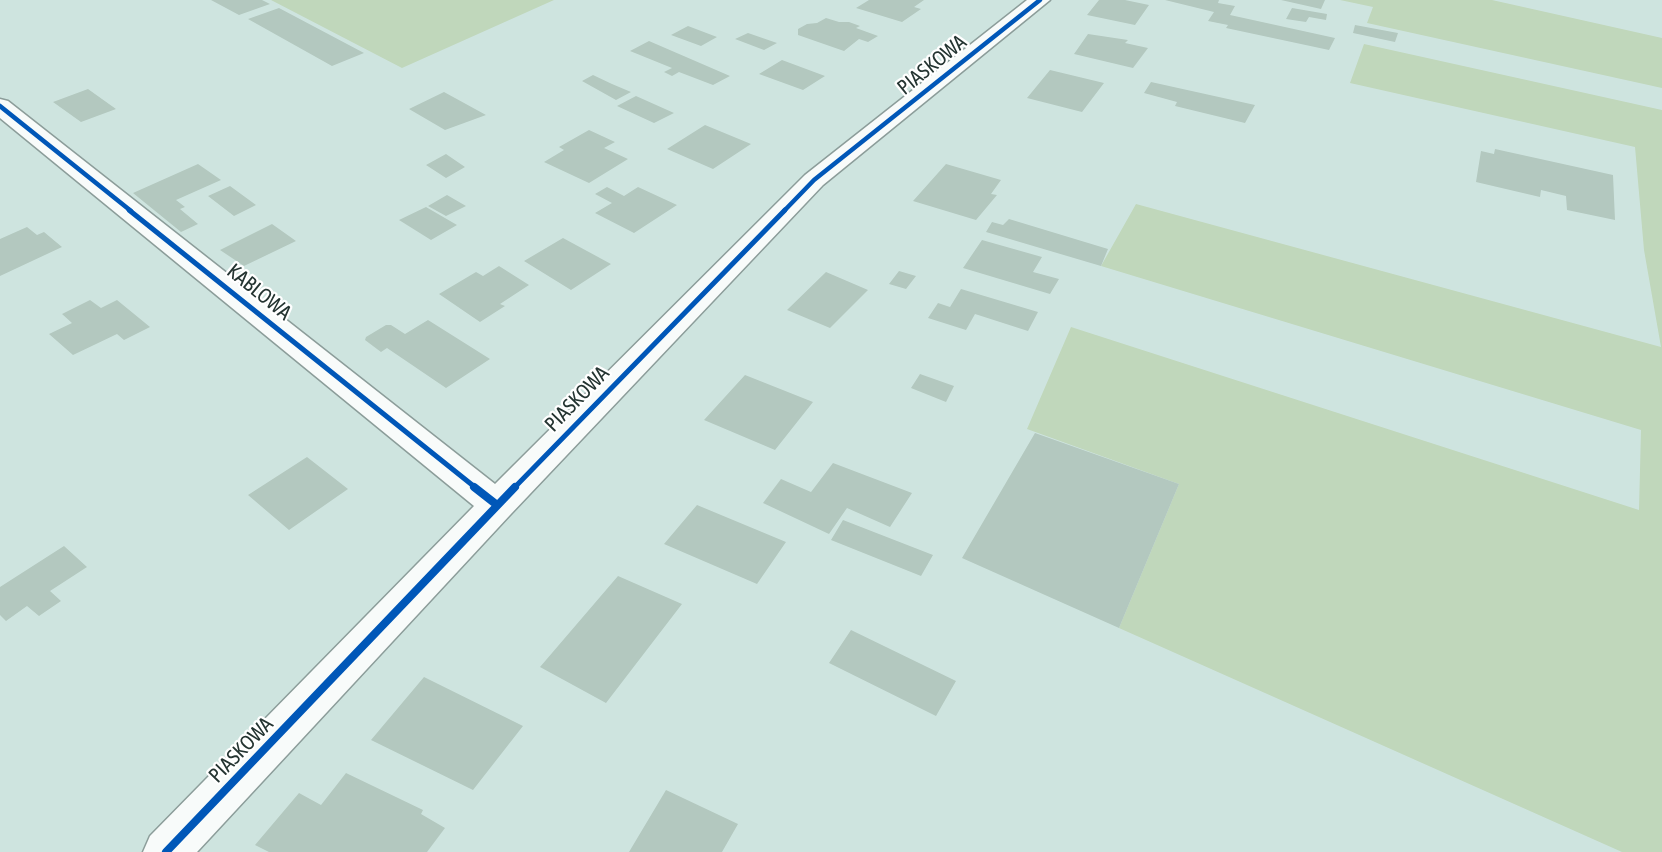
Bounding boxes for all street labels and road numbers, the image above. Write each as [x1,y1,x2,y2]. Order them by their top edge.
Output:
street label: PIASKOWA [892,30,972,100]
street label: KABLOWA [222,258,296,326]
street label: PIASKOWA [540,361,614,437]
street label: PIASKOWA [204,712,278,788]

